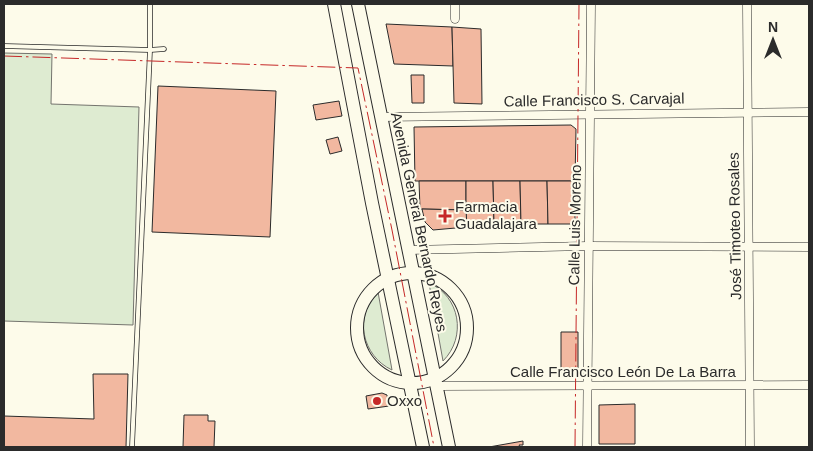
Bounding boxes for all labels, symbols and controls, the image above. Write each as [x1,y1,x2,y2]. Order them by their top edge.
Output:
north arrow [748,15,798,65]
text: N [768,19,778,35]
street label: Calle Francisco S. Carvajal [503,89,685,110]
street label: Avenida General Bernardo Reyes [388,111,451,333]
street label: José Timoteo Rosales [725,152,744,300]
street label: Calle Luis Moreno [565,164,584,286]
place label: Farmacia Guadalajara [455,198,537,232]
marker: Farmacia Guadalajara [439,210,451,222]
street label: Calle Francisco León De La Barra [510,363,737,380]
place label: Oxxo [387,392,422,409]
marker: Oxxo [371,395,383,407]

